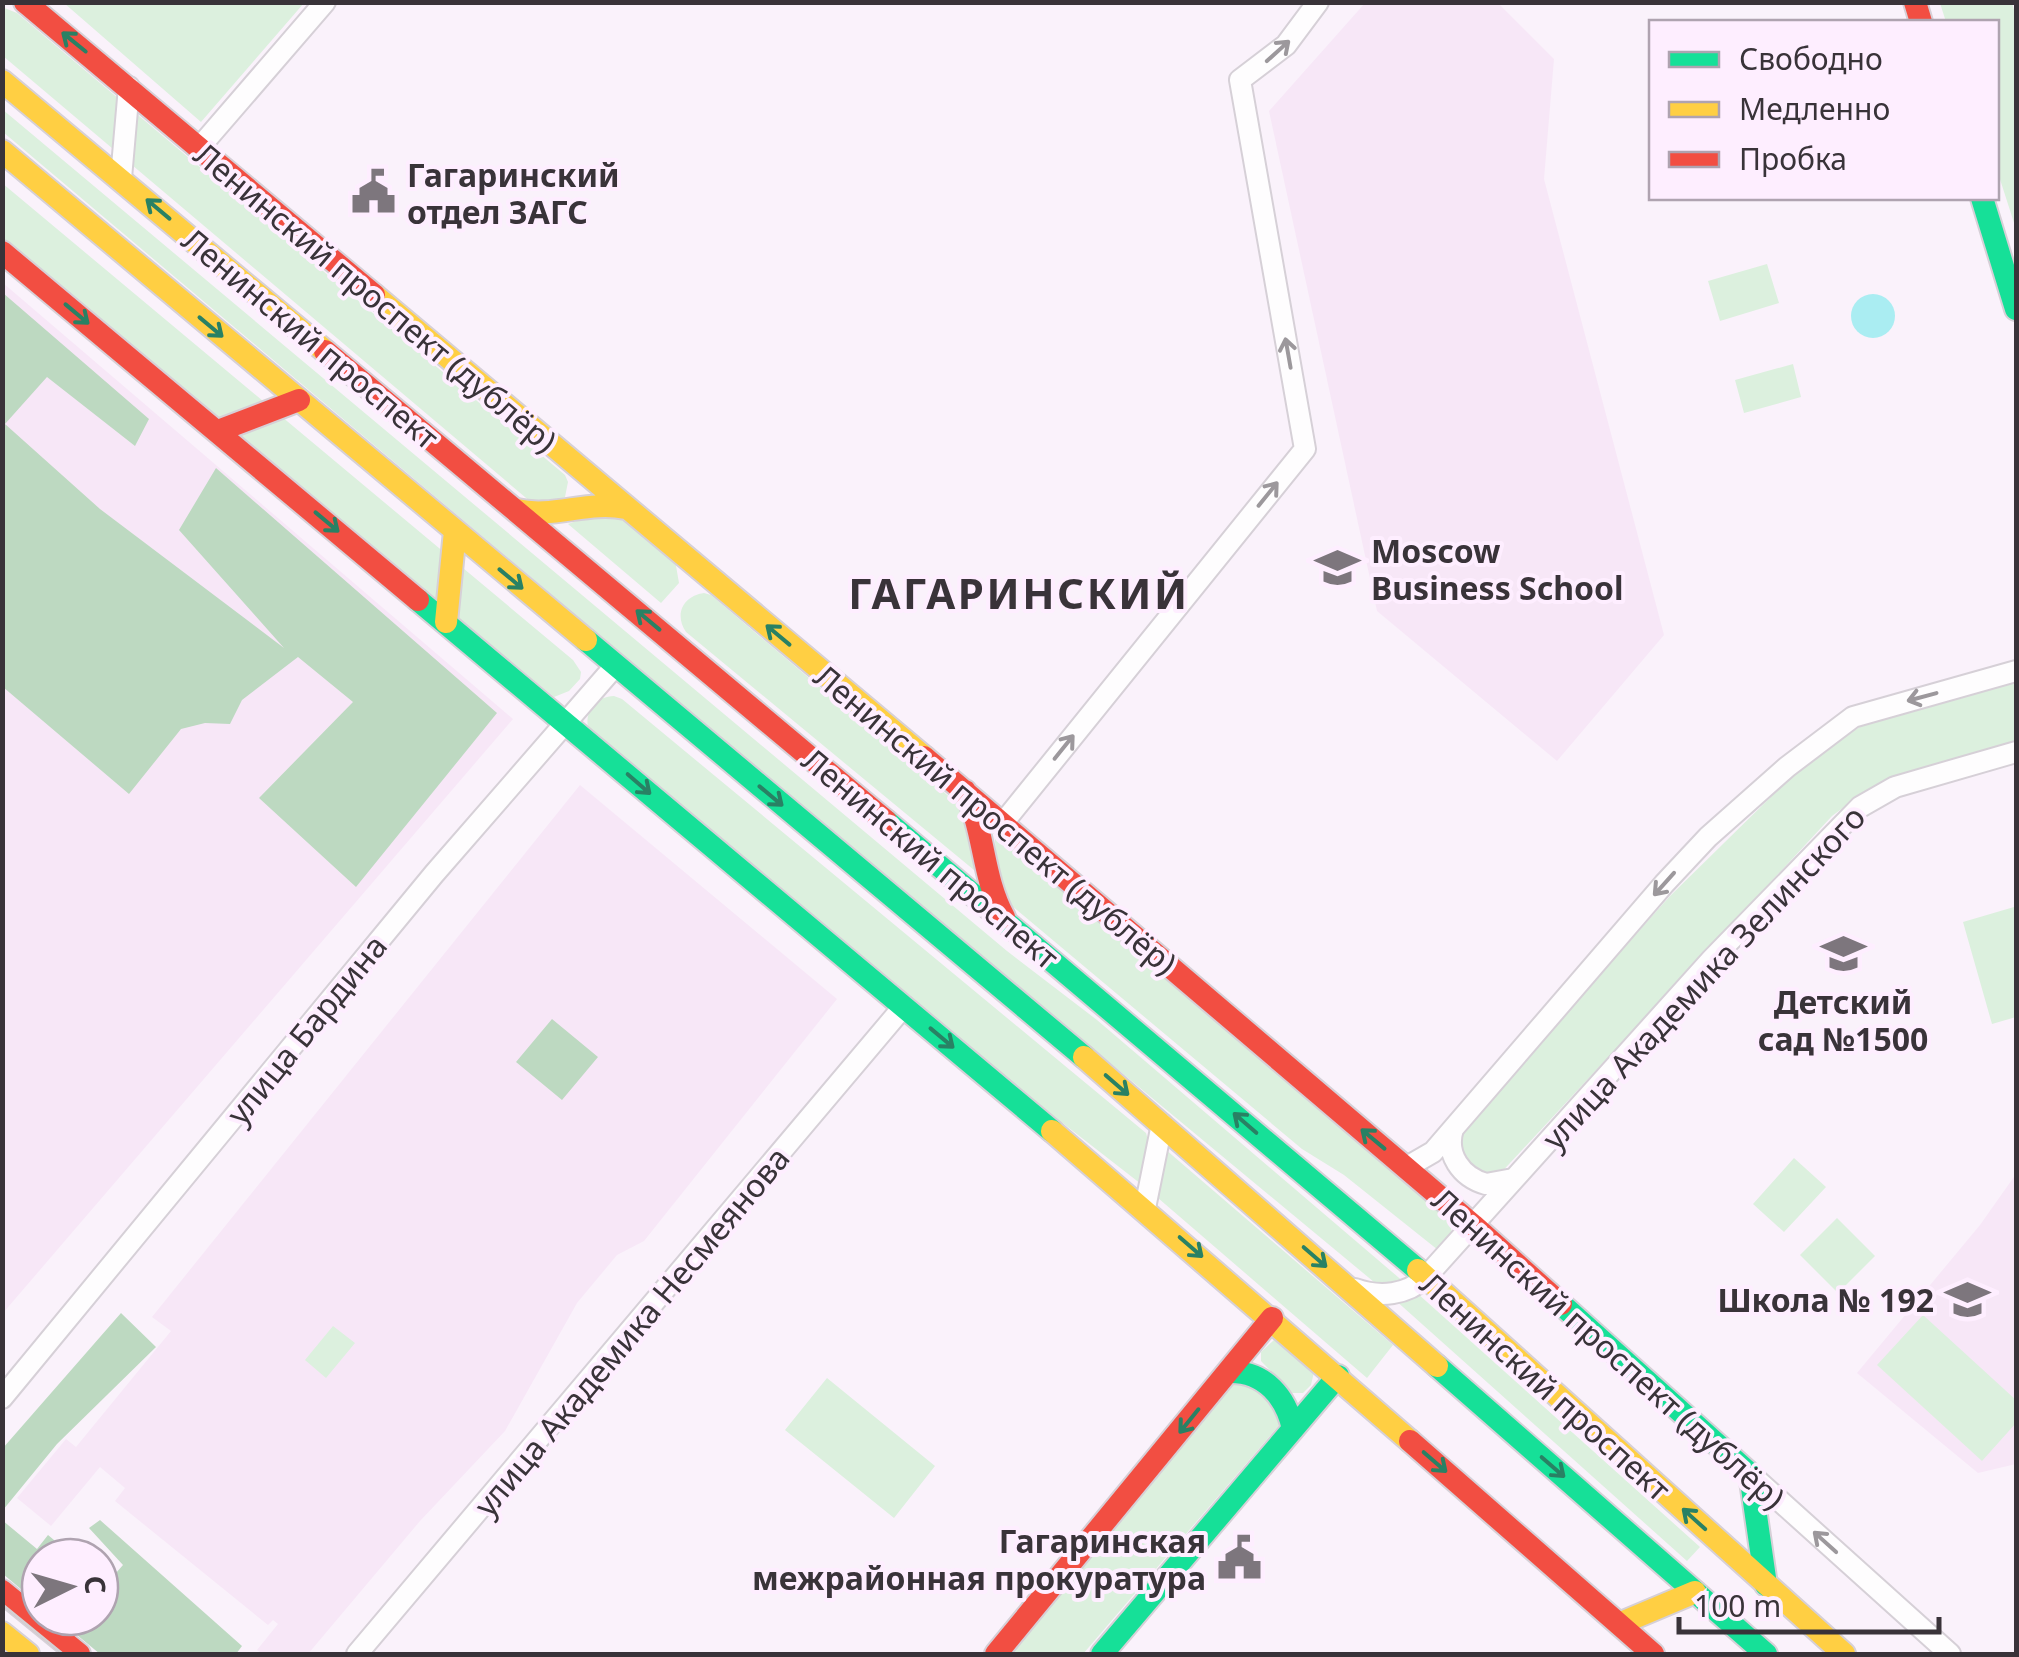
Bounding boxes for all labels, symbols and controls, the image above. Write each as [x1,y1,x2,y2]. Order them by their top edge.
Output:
legend [1649,20,1999,200]
one-way arrow [61,32,87,54]
text: Свободно [1739,38,1883,79]
one-way arrow [1265,39,1289,63]
text: Медленно [1739,88,1890,129]
street label: Ленинский проспект (дублёр) [187,134,565,460]
text: Пробка [1739,138,1847,179]
place label: Гагаринский отдел ЗАГС [407,153,620,233]
public building icon: Гагаринский отдел ЗАГС [350,168,398,216]
one-way arrow [145,199,171,221]
street label: Ленинский проспект [175,220,447,456]
one-way arrow [64,303,90,325]
one-way arrow [198,315,223,338]
one-way arrow [1278,337,1297,369]
one-way arrow [1257,481,1278,508]
one-way arrow [314,510,339,533]
place label: Moscow Business School [1371,529,1624,609]
school or university icon: Moscow Business School [1314,544,1362,592]
district label: ГАГАРИНСКИЙ [848,564,1190,621]
one-way arrow [498,567,523,590]
one-way arrow [636,610,662,632]
one-way arrow [765,624,791,646]
street label: Ленинский проспект (дублёр) [807,656,1185,982]
one-way arrow [1907,689,1939,707]
one-way arrow [1053,735,1075,761]
street label: Ленинский проспект [795,740,1067,976]
one-way arrow [626,773,651,796]
one-way arrow [758,784,784,806]
street label: улица Академика Зелинского [1532,796,1874,1158]
one-way arrow [1653,871,1676,896]
street label: улица Бардина [216,925,396,1133]
school or university icon: Детский сад №1500 [1819,929,1867,977]
place label: Детский сад №1500 [1758,980,1928,1060]
one-way arrow [928,1027,954,1049]
one-way arrow [1104,1074,1129,1097]
one-way arrow [1233,1112,1258,1135]
one-way arrow [1361,1127,1386,1150]
street label: улица Академика Несмеянова [464,1137,798,1525]
street label: Ленинский проспект (дублёр) [1425,1180,1793,1516]
one-way arrow [1177,1236,1203,1258]
one-way arrow [1302,1246,1327,1269]
street label: Ленинский проспект [1413,1264,1679,1508]
school or university icon: Школа № 192 [1943,1275,1991,1323]
place label: Школа № 192 [1717,1278,1934,1321]
one-way arrow [1178,1408,1200,1434]
one-way arrow [1421,1450,1447,1472]
one-way arrow [1540,1455,1565,1478]
one-way arrow [1682,1508,1707,1531]
place label: Гагаринская межрайонная прокуратура [752,1519,1206,1599]
one-way arrow [1813,1531,1838,1554]
public building icon: Гагаринская межрайонная прокуратура [1215,1534,1263,1582]
north arrow [20,1537,120,1637]
scale bar [1679,1572,1939,1634]
text: С [76,1574,116,1595]
text: 100 m [1694,1585,1781,1626]

